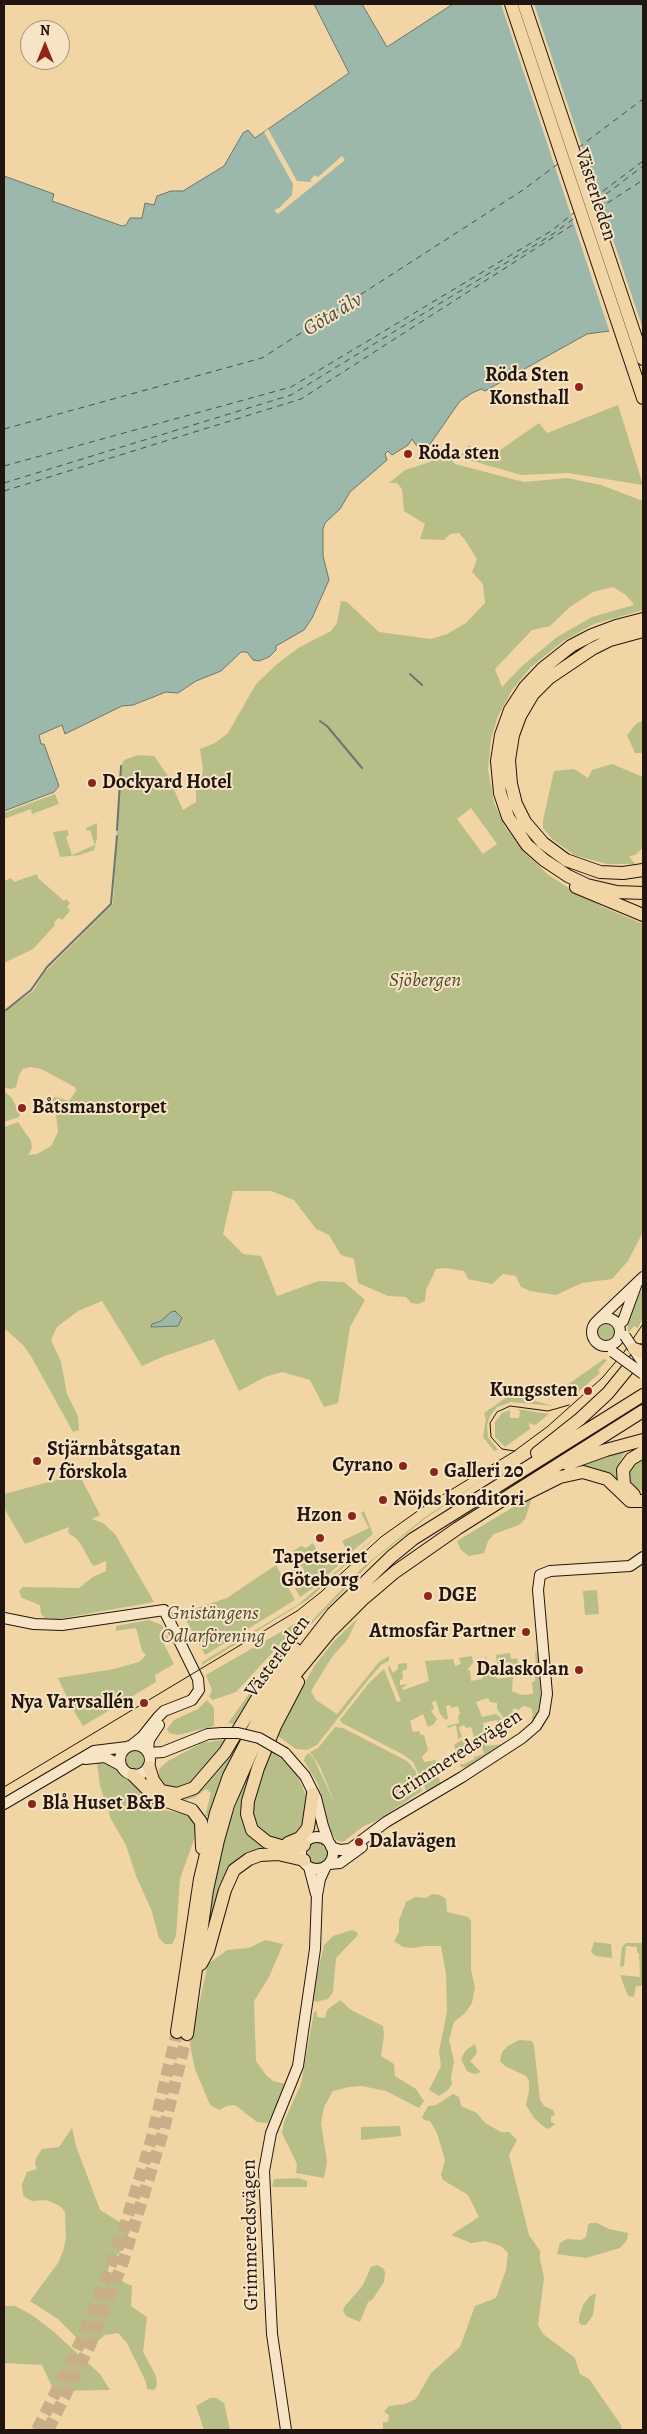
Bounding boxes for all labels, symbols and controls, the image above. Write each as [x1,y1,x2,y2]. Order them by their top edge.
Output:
north arrow [20,20,70,70]
text: N [40,21,50,40]
street label: Västerleden [569,146,621,244]
water label: Göta älv [299,288,367,342]
place label: Röda Sten Konsthall [485,364,569,411]
marker: Röda Sten Konsthall [573,381,585,393]
place label: Röda sten [418,442,499,466]
marker: Röda sten [402,448,414,460]
place label: Dockyard Hotel [102,771,232,795]
marker: Dockyard Hotel [86,777,98,789]
park label: Sjöbergen [389,969,461,993]
place label: Båtsmanstorpet [32,1096,167,1120]
marker: Båtsmanstorpet [16,1102,28,1114]
place label: Kungssten [490,1379,578,1403]
marker: Kungssten [582,1385,594,1397]
place label: Stjärnbåtsgatan 7 förskola [47,1438,181,1485]
place label: Cyrano [332,1454,393,1478]
marker: Stjärnbåtsgatan 7 förskola [31,1455,43,1467]
marker: Cyrano [397,1460,409,1472]
place label: Galleri 20 [444,1460,524,1484]
marker: Galleri 20 [428,1466,440,1478]
place label: Nöjds konditori [393,1488,524,1512]
marker: Nöjds konditori [377,1494,389,1506]
place label: Hzon [296,1504,342,1528]
marker: Hzon [346,1510,358,1522]
marker: Tapetseriet Göteborg [314,1532,326,1544]
place label: Tapetseriet Göteborg [273,1546,367,1593]
place label: DGE [438,1584,477,1608]
marker: DGE [422,1590,434,1602]
park label: Gnistängens Odlarförening [161,1602,265,1649]
street label: Västerleden [240,1611,316,1703]
place label: Atmosfär Partner [369,1620,516,1644]
marker: Atmosfär Partner [520,1626,532,1638]
place label: Dalaskolan [476,1658,569,1682]
marker: Dalaskolan [573,1664,585,1676]
place label: Nya Varvsallén [10,1691,134,1715]
marker: Nya Varvsallén [138,1697,150,1709]
street label: Grimmeredsvägen [387,1705,527,1807]
place label: Blå Huset B&B [42,1792,165,1816]
marker: Blå Huset B&B [26,1798,38,1810]
place label: Dalavägen [369,1830,456,1854]
marker: Dalavägen [353,1836,365,1848]
street label: Grimmeredsvägen [238,2159,264,2311]

